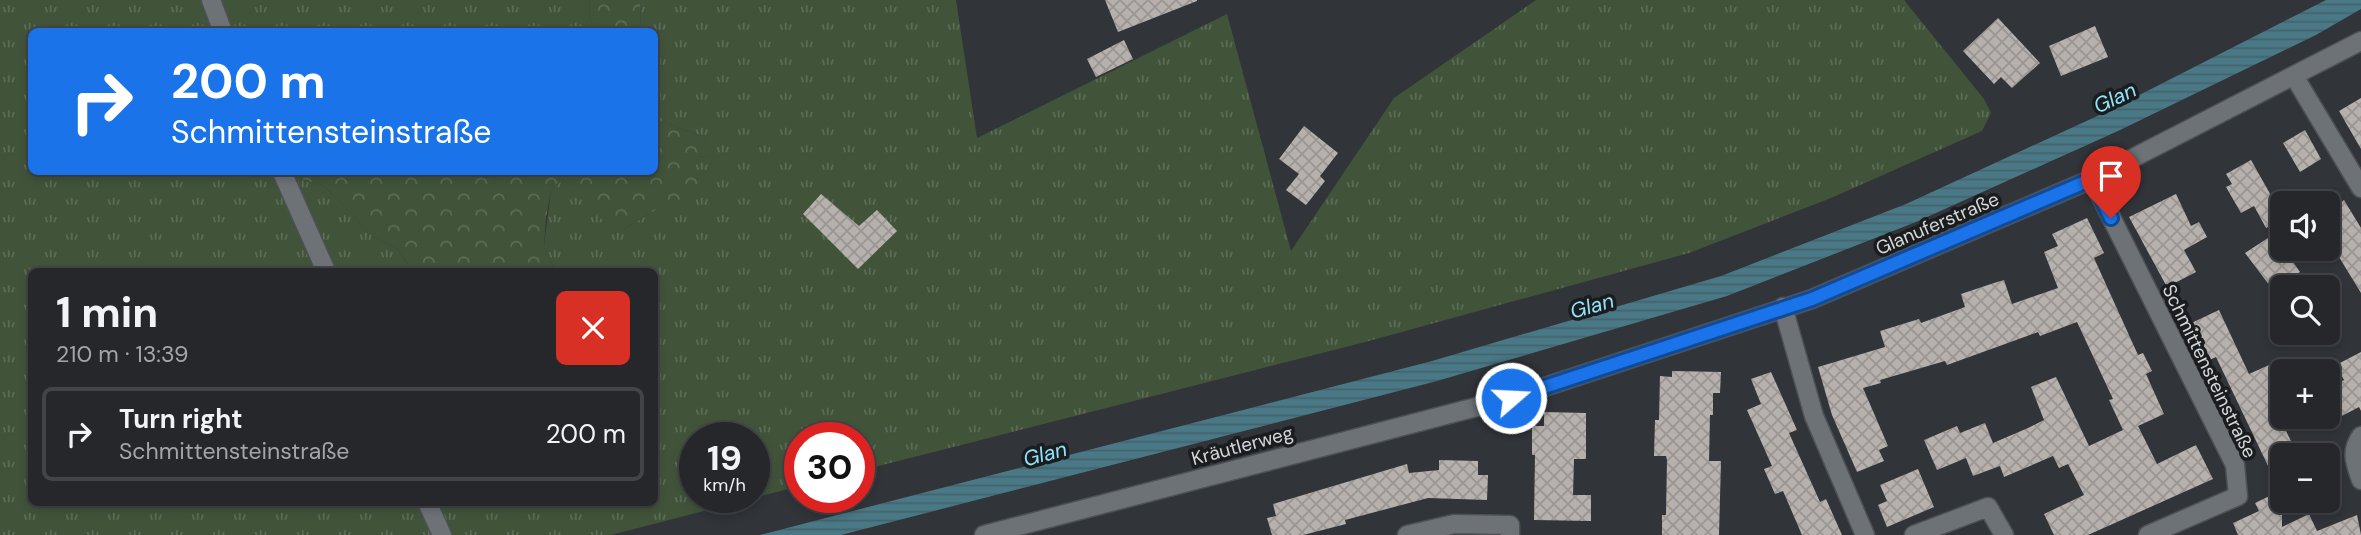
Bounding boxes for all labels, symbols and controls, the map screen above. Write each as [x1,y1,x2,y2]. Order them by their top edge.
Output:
text: 200 m [171,49,326,113]
icon: right [56,56,147,147]
water label: Glan [2089,76,2141,120]
text: Schmittensteinstraße [171,111,491,153]
pin [2081,146,2141,218]
icon: arrive [2092,157,2130,195]
street label: Glanuferstraße [1872,186,2003,261]
map controls [2270,191,2340,513]
button: sound [2270,191,2340,261]
button: search [2270,275,2340,345]
street label: Schmittensteinstraße [2157,280,2262,462]
text: 1 min [56,285,158,340]
water label: Glan [1567,286,1617,326]
button: close [556,291,630,365]
text: 210 m · 13:39 [56,339,188,369]
button: + [2270,359,2340,429]
position arrow [1474,361,1548,435]
text: Turn right [119,402,243,436]
icon: right [60,415,98,453]
text: 200 m [546,417,626,451]
street label: Kräutlerweg [1189,420,1296,471]
speed limit sign: 30 [784,422,875,513]
text: 19 [707,435,742,481]
water label: Glan [1020,435,1070,473]
text: Schmittensteinstraße [119,436,349,466]
button: − [2270,443,2340,513]
text: km/h [703,473,746,497]

